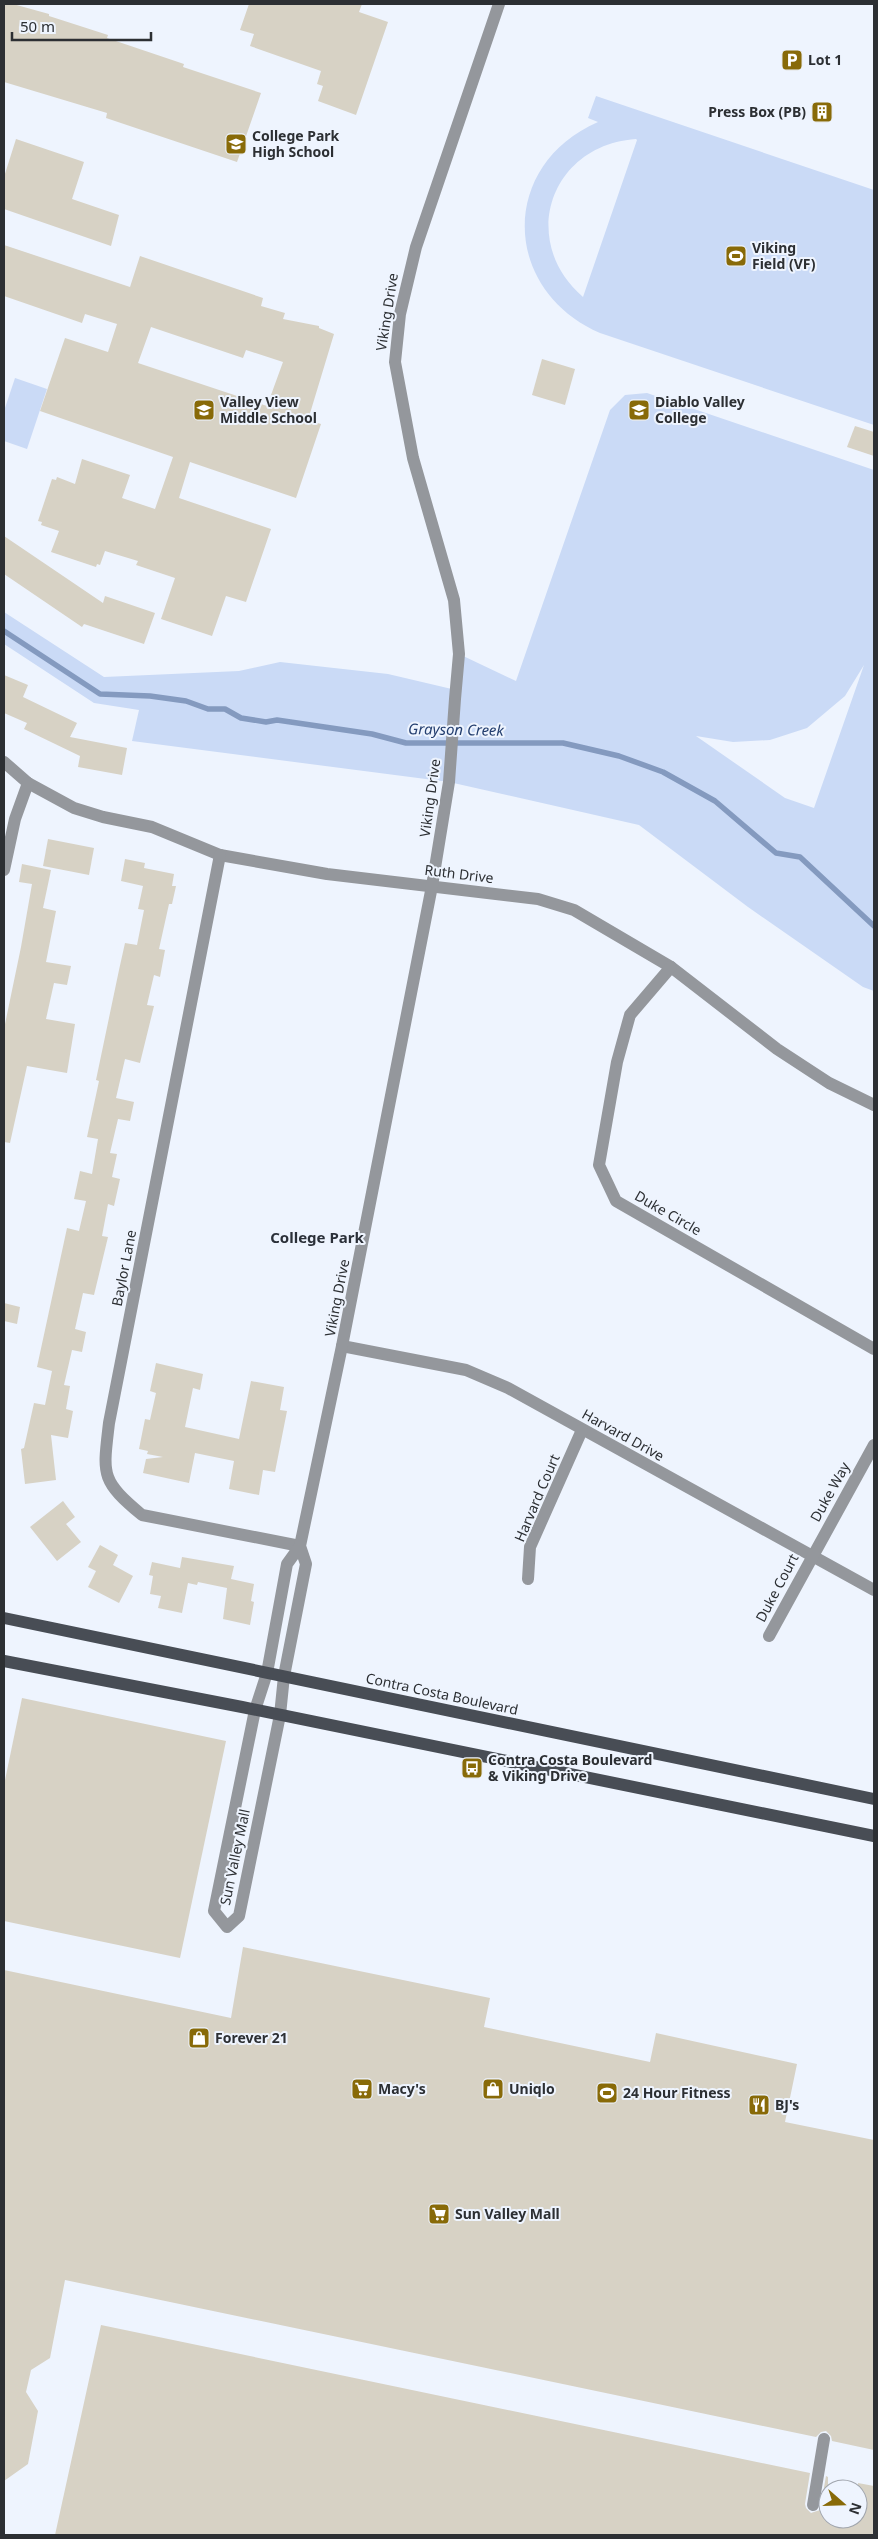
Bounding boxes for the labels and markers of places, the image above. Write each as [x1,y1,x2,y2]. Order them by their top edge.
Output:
parking icon: Lot 1 [780,48,804,72]
place label: Lot 1 [808,50,842,69]
building icon: Press Box (PB) [810,100,834,124]
place label: Press Box (PB) [708,102,806,121]
place label: College Park High School [252,126,340,161]
school or university icon: College Park High School [224,132,248,156]
place label: Viking Field (VF) [752,238,816,273]
sports icon: Viking Field (VF) [724,244,748,268]
place label: Valley View Middle School [220,392,317,427]
place label: Diablo Valley College [655,392,745,427]
school or university icon: Valley View Middle School [192,398,216,422]
school or university icon: Diablo Valley College [627,398,651,422]
place label: Contra Costa Boulevard & Viking Drive [488,1750,652,1785]
bus stop icon: Contra Costa Boulevard & Viking Drive [460,1756,484,1780]
shop icon: Forever 21 [187,2026,211,2050]
place label: Forever 21 [215,2028,288,2047]
supermarket icon: Macy's [350,2077,374,2101]
shop icon: Uniqlo [481,2077,505,2101]
place label: Macy's [378,2079,426,2098]
place label: Uniqlo [509,2079,555,2098]
sports icon: 24 Hour Fitness [595,2081,619,2105]
place label: 24 Hour Fitness [623,2083,731,2102]
restaurant icon: BJ's [747,2093,771,2117]
place label: BJ's [775,2095,799,2114]
supermarket icon: Sun Valley Mall [427,2202,451,2226]
place label: Sun Valley Mall [455,2204,560,2223]

